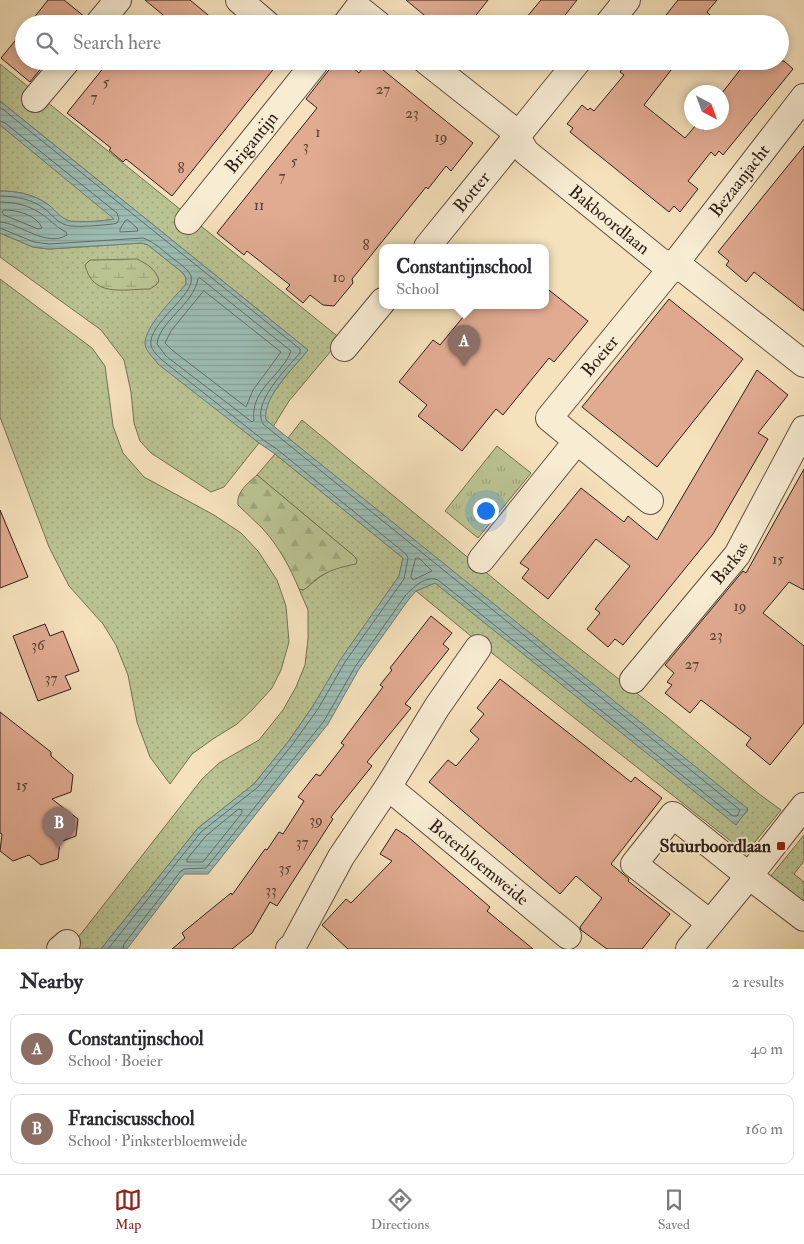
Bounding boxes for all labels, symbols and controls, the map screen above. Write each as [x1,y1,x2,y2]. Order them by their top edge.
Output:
search box [15,15,789,70]
icon: search [33,29,61,57]
text: Search here [73,31,161,55]
house number: 5 [103,73,110,92]
house number: 27 [376,80,390,99]
north arrow [684,85,729,130]
house number: 7 [91,88,98,107]
house number: 23 [405,104,419,123]
street label: Brigantijn [220,107,283,178]
house number: 1 [315,123,321,142]
house number: 19 [435,128,447,147]
house number: 3 [303,137,309,156]
street label: Bezaanjacht [704,140,775,222]
house number: 5 [291,152,298,171]
house number: 8 [177,159,185,178]
house number: 7 [279,167,286,186]
street label: Botter [449,167,496,217]
street label: Bakboordlaan [564,180,654,260]
house number: 11 [254,196,264,215]
house number: 8 [362,236,370,255]
popup [379,244,549,309]
text: Constantijnschool [396,255,532,279]
house number: 10 [333,268,345,287]
text: School [396,279,439,299]
pin: A [448,325,480,366]
street label: Boeier [576,330,624,382]
your location [473,498,499,524]
street label: Barkas [706,538,754,589]
house number: 15 [772,550,784,569]
house number: 19 [734,597,746,616]
house number: 23 [709,626,723,645]
house number: 36 [31,636,46,655]
house number: 27 [685,655,699,674]
house number: 37 [45,669,57,688]
house number: 15 [16,776,28,795]
pin: B [43,807,75,848]
house number: 39 [309,811,323,830]
street label: Boterbloemweide [424,814,534,911]
house number: 37 [296,833,308,852]
place label: Stuurboordlaan [659,835,772,858]
marker: Stuurboordlaan [775,840,787,852]
house number: 35 [279,859,292,878]
house number: 33 [265,881,277,900]
text: Nearby [20,968,83,995]
text: 2 results [731,972,784,992]
text: Constantijnschool [68,1027,204,1051]
text: A [32,1039,42,1059]
text: 40 m [750,1039,783,1059]
text: School · Boeier [68,1051,163,1071]
text: Franciscusschool [68,1107,195,1131]
text: B [32,1119,42,1139]
text: 160 m [745,1119,783,1139]
text: School · Pinksterbloemweide [68,1131,247,1151]
tab: Map [114,1186,142,1233]
tab: Directions [371,1186,429,1233]
tab: Saved [658,1186,690,1233]

